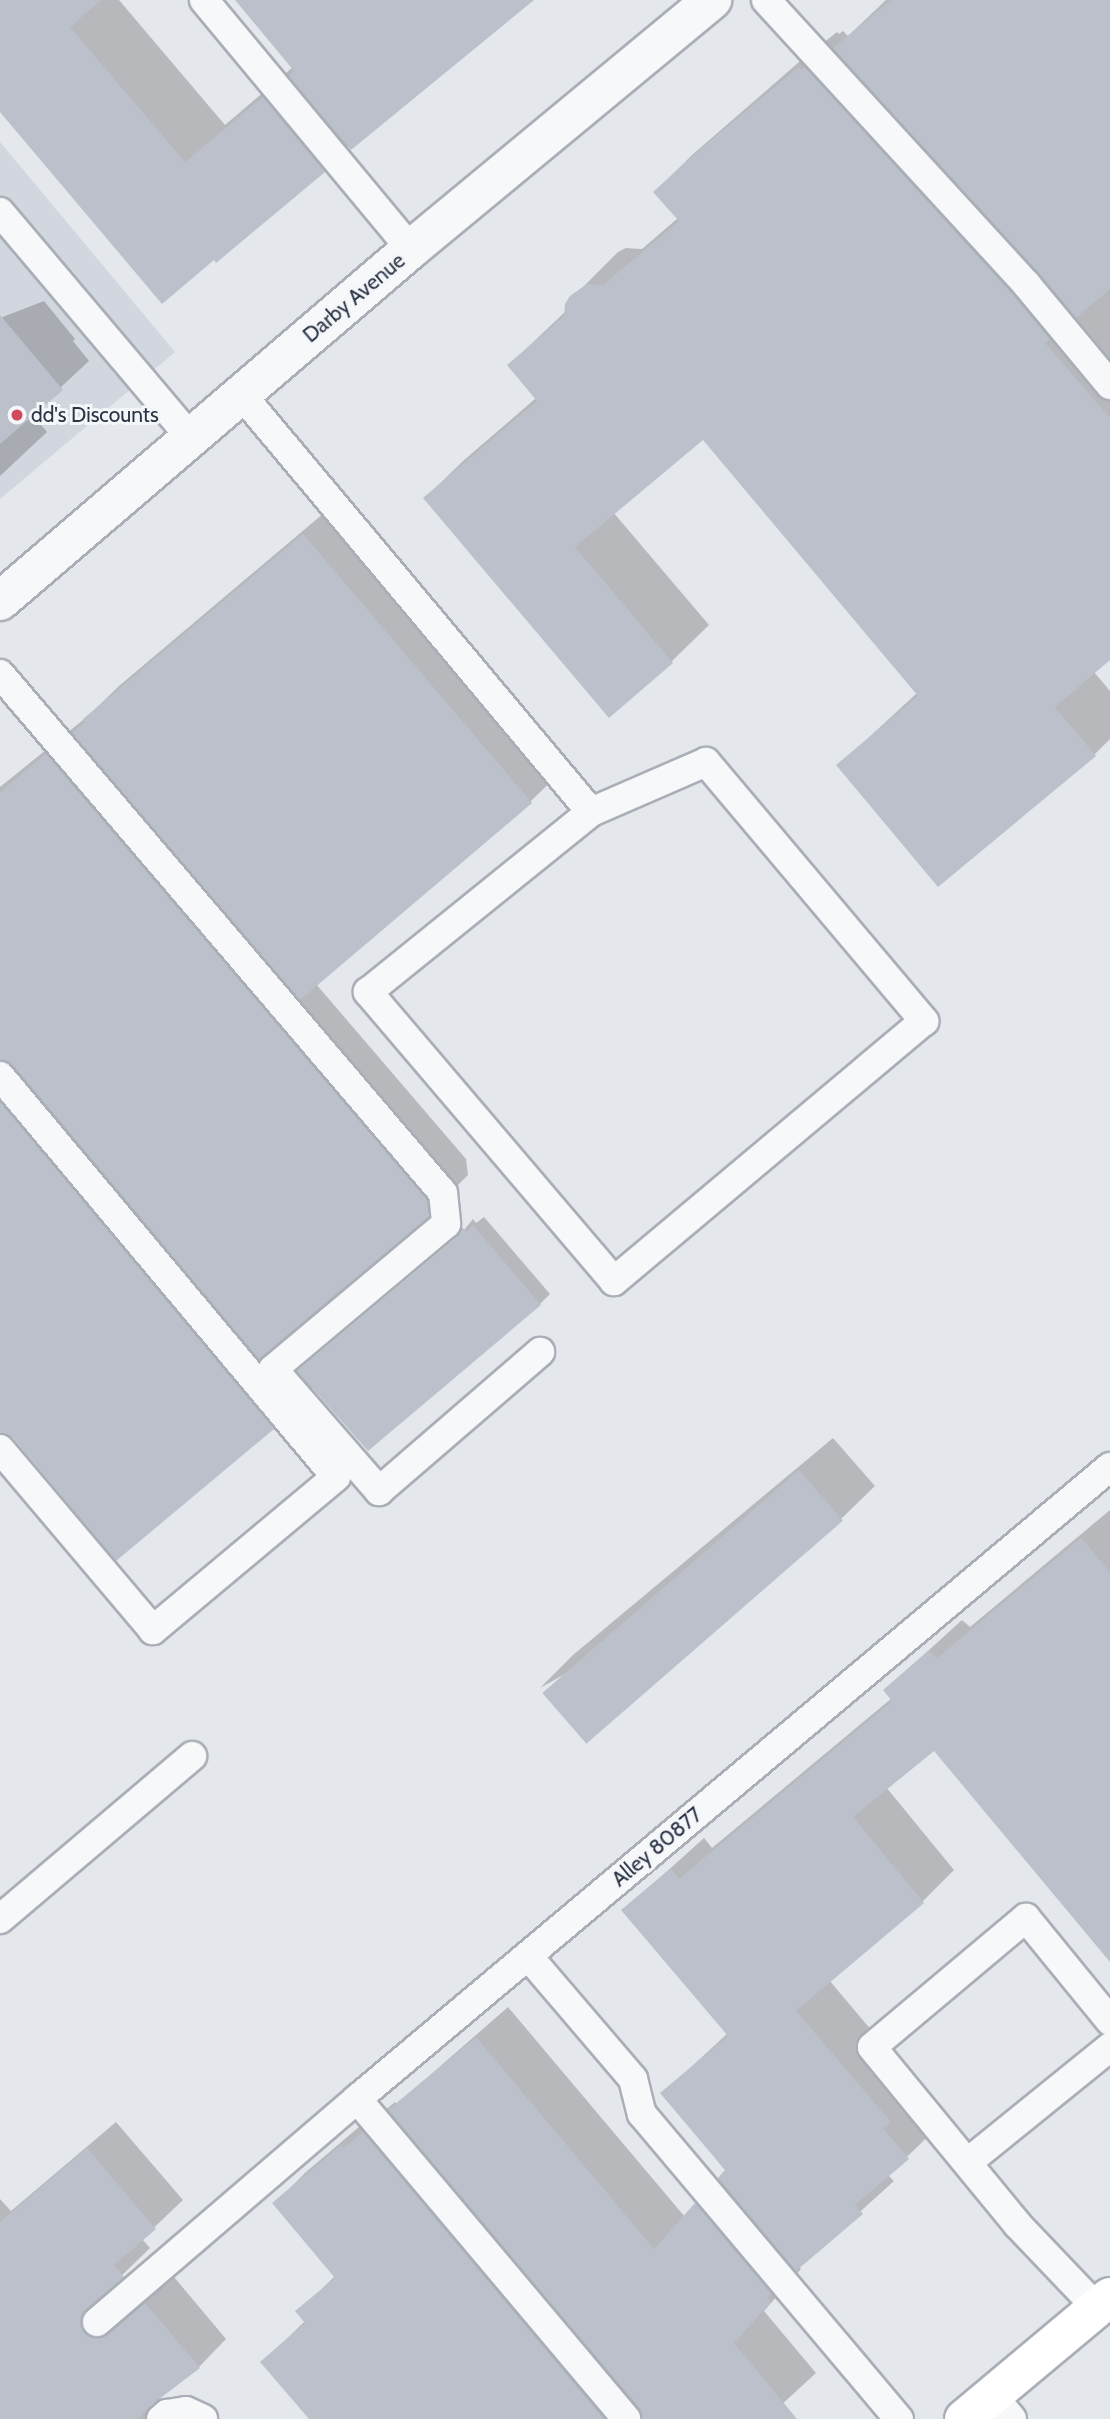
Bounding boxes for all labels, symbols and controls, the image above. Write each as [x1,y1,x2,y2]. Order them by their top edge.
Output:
street label: Darby Avenue [298,248,410,348]
place label: dd's Discounts [31,402,159,428]
marker: dd's Discounts [9,407,25,423]
street label: Alley 80877 [607,1802,707,1892]

